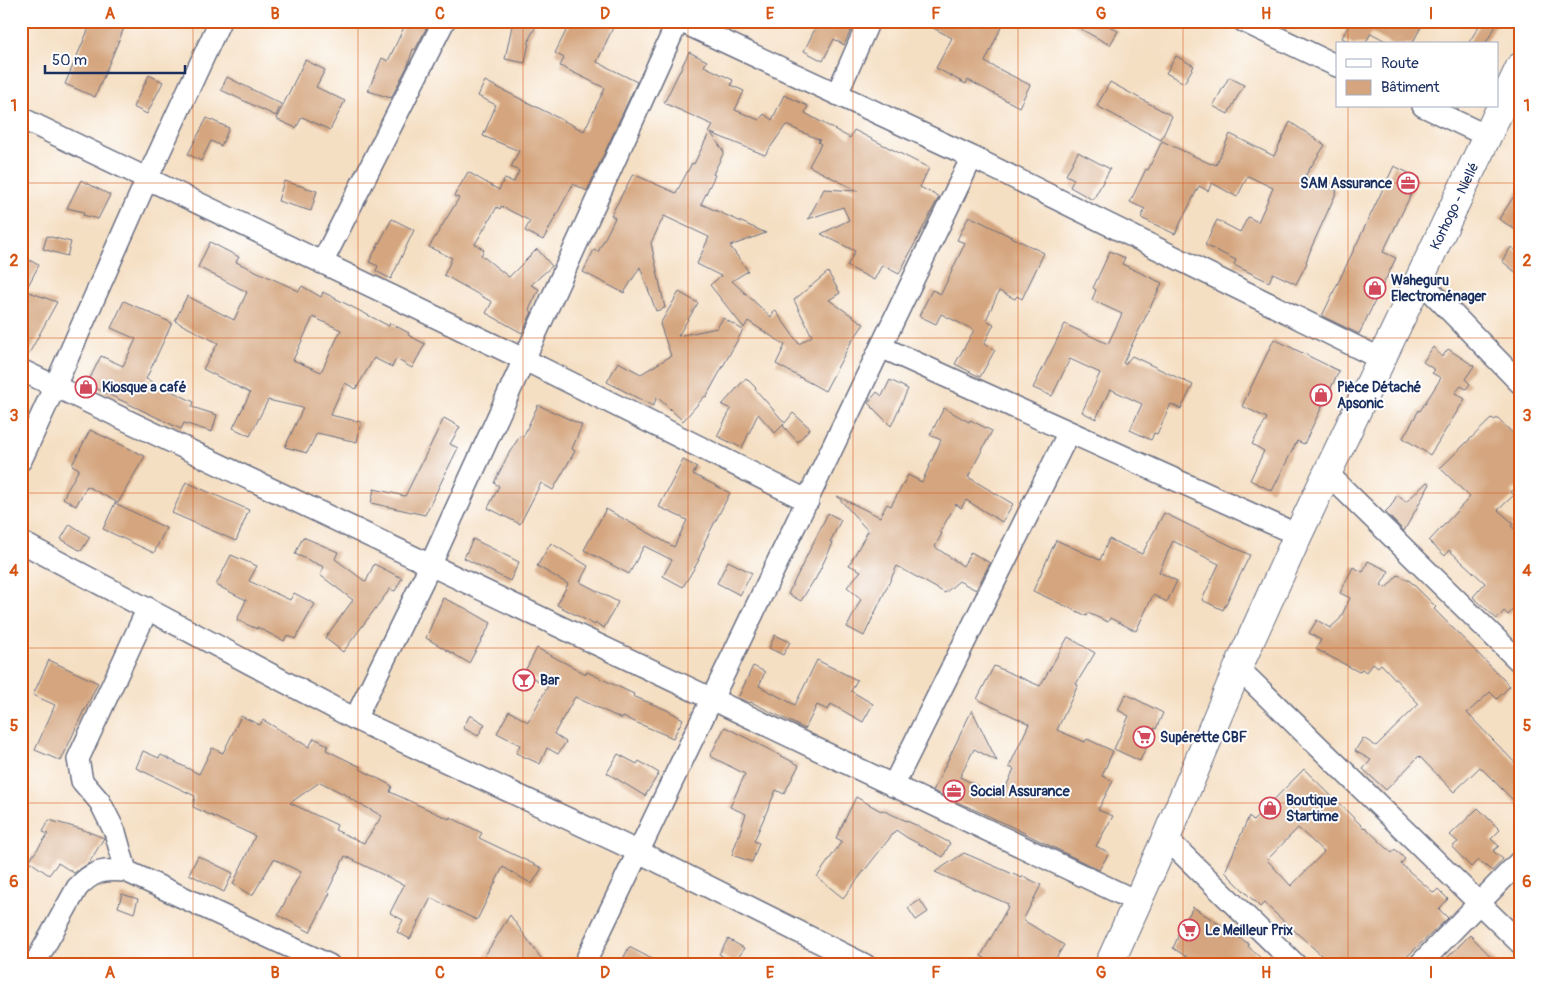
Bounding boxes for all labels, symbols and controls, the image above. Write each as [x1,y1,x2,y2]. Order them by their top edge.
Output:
text: A [105,4,116,24]
text: B [270,4,280,24]
text: C [435,4,445,24]
text: D [600,4,610,24]
text: E [766,4,775,24]
text: F [931,4,941,24]
text: G [1096,4,1107,24]
text: H [1261,4,1271,24]
text: I [1429,4,1433,24]
scale bar [45,42,185,74]
legend [1336,42,1498,108]
text: 50 m [52,51,87,70]
text: Route [1381,54,1419,73]
text: Bâtiment [1381,78,1441,97]
text: 1 [11,96,17,116]
text: 1 [1524,96,1530,116]
street label: Korhogo - Niellé [1427,160,1483,253]
office icon: SAM Assurance [1396,171,1420,195]
place label: SAM Assurance [1300,175,1393,192]
text: 2 [10,251,19,271]
text: 2 [1523,251,1532,271]
place label: Waheguru Electroménager [1391,272,1487,305]
shop icon: Waheguru Electroménager [1363,276,1387,300]
shop icon: Kiosque a café [74,375,98,399]
place label: Kiosque a café [102,379,187,396]
place label: Pièce Détaché Apsonic [1337,379,1422,412]
shop icon: Pièce Détaché Apsonic [1309,383,1333,407]
text: 3 [10,406,19,426]
text: 3 [1523,406,1532,426]
text: 4 [9,561,19,581]
text: 4 [1522,561,1532,581]
bar icon: Bar [512,668,536,692]
place label: Bar [540,672,560,689]
text: 5 [10,716,19,736]
text: 5 [1523,716,1532,736]
supermarket icon: Supérette CBF [1132,725,1156,749]
place label: Supérette CBF [1160,729,1248,746]
office icon: Social Assurance [942,779,966,803]
place label: Social Assurance [970,783,1071,800]
place label: Boutique Startime [1286,792,1340,825]
shop icon: Boutique Startime [1258,796,1282,820]
text: 6 [9,872,19,892]
text: 6 [1522,872,1532,892]
supermarket icon: Le Meilleur Prix [1177,918,1201,942]
place label: Le Meilleur Prix [1205,922,1293,939]
text: A [105,963,116,983]
text: B [270,963,280,983]
text: C [435,963,445,983]
text: D [600,963,610,983]
text: E [766,963,775,983]
text: F [931,963,941,983]
text: G [1096,963,1107,983]
text: H [1261,963,1271,983]
text: I [1429,963,1433,983]

